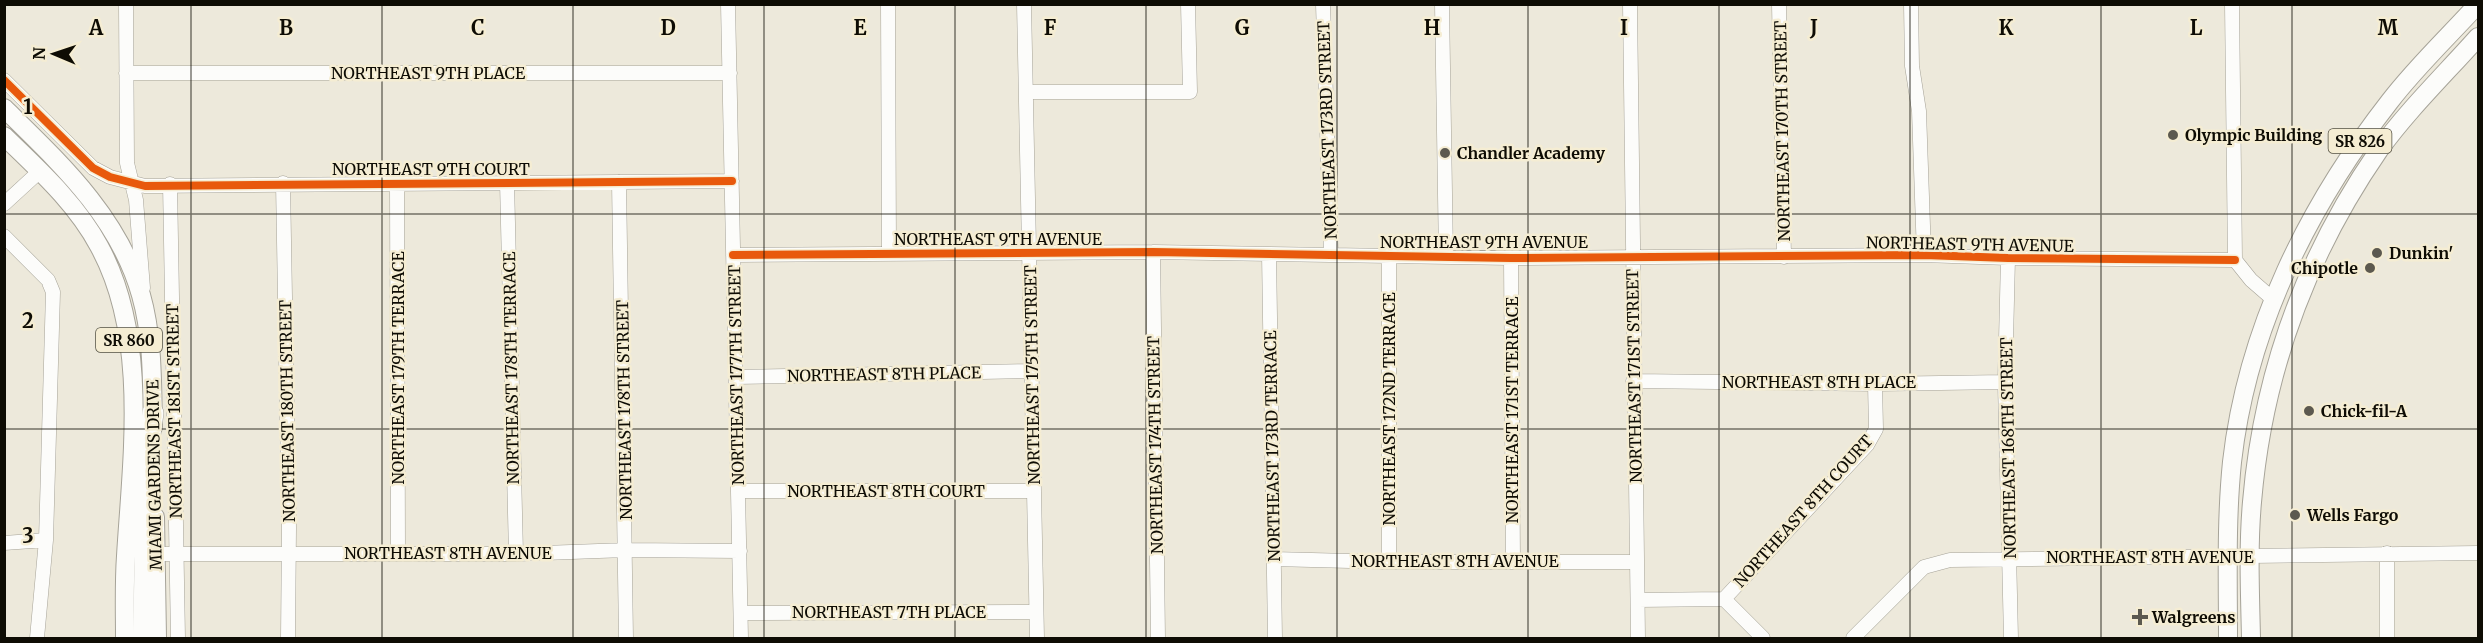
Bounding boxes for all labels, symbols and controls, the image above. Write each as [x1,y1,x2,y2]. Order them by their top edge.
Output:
text: A [88,15,104,40]
text: B [279,15,293,40]
text: C [471,15,485,40]
text: D [660,15,676,40]
text: E [853,15,867,40]
text: F [1044,15,1057,40]
text: G [1235,15,1250,40]
text: H [1424,15,1440,40]
text: I [1620,15,1628,40]
text: J [1809,15,1818,40]
text: K [1999,15,2014,40]
text: L [2190,15,2203,40]
text: M [2378,15,2399,40]
street label: NORTHEAST 170TH STREET [1770,20,1794,242]
street label: NORTHEAST 173RD STREET [1313,21,1341,239]
north arrow [24,24,84,84]
text: N [29,46,49,60]
street label: NORTHEAST 9TH PLACE [331,63,526,83]
text: 1 [23,94,33,119]
place label: Olympic Building [2185,125,2322,145]
marker: Olympic Building [2166,128,2180,142]
road number: SR 826 [2328,129,2392,153]
place label: Chandler Academy [1457,143,1605,163]
marker: Chandler Academy [1438,146,1452,160]
street label: NORTHEAST 9TH COURT [332,159,530,179]
street label: NORTHEAST 9TH AVENUE [894,229,1103,249]
street label: NORTHEAST 9TH AVENUE [1380,232,1589,252]
street label: NORTHEAST 9TH AVENUE [1866,232,2075,256]
place label: Dunkin' [2389,243,2453,263]
marker: Dunkin' [2370,246,2384,260]
street label: NORTHEAST 179TH TERRACE [388,251,408,485]
street label: NORTHEAST 178TH TERRACE [499,251,523,484]
place label: Chipotle [2291,258,2358,278]
marker: Chipotle [2363,261,2377,275]
street label: NORTHEAST 177TH STREET [724,265,748,485]
street label: NORTHEAST 175TH STREET [1020,265,1044,485]
street label: NORTHEAST 171ST STREET [1622,269,1646,483]
street label: NORTHEAST 172ND TERRACE [1379,292,1399,526]
street label: NORTHEAST 171ST TERRACE [1502,296,1522,523]
street label: NORTHEAST 180TH STREET [275,300,299,522]
street label: NORTHEAST 178TH STREET [612,300,636,520]
street label: NORTHEAST 181ST STREET [162,304,186,518]
text: 2 [22,308,34,333]
road number: SR 860 [96,328,162,352]
street label: NORTHEAST 173RD TERRACE [1260,329,1284,562]
street label: NORTHEAST 174TH STREET [1143,336,1167,554]
street label: NORTHEAST 168TH STREET [1996,337,2020,559]
street label: NORTHEAST 8TH PLACE [787,362,982,386]
street label: NORTHEAST 8TH PLACE [1722,372,1917,392]
street label: MIAMI GARDENS DRIVE [142,379,166,570]
place label: Chick-fil-A [2321,401,2408,421]
marker: Chick-fil-A [2302,404,2316,418]
street label: NORTHEAST 8TH COURT [1729,431,1877,591]
street label: NORTHEAST 8TH COURT [787,481,985,501]
place label: Wells Fargo [2306,505,2399,525]
marker: Wells Fargo [2288,508,2302,522]
text: 3 [22,523,34,548]
street label: NORTHEAST 8TH AVENUE [344,543,553,563]
street label: NORTHEAST 8TH AVENUE [2046,547,2255,567]
street label: NORTHEAST 8TH AVENUE [1351,551,1560,571]
street label: NORTHEAST 7TH PLACE [792,602,987,622]
place label: Walgreens [2151,607,2236,627]
marker: Walgreens [2133,610,2147,624]

